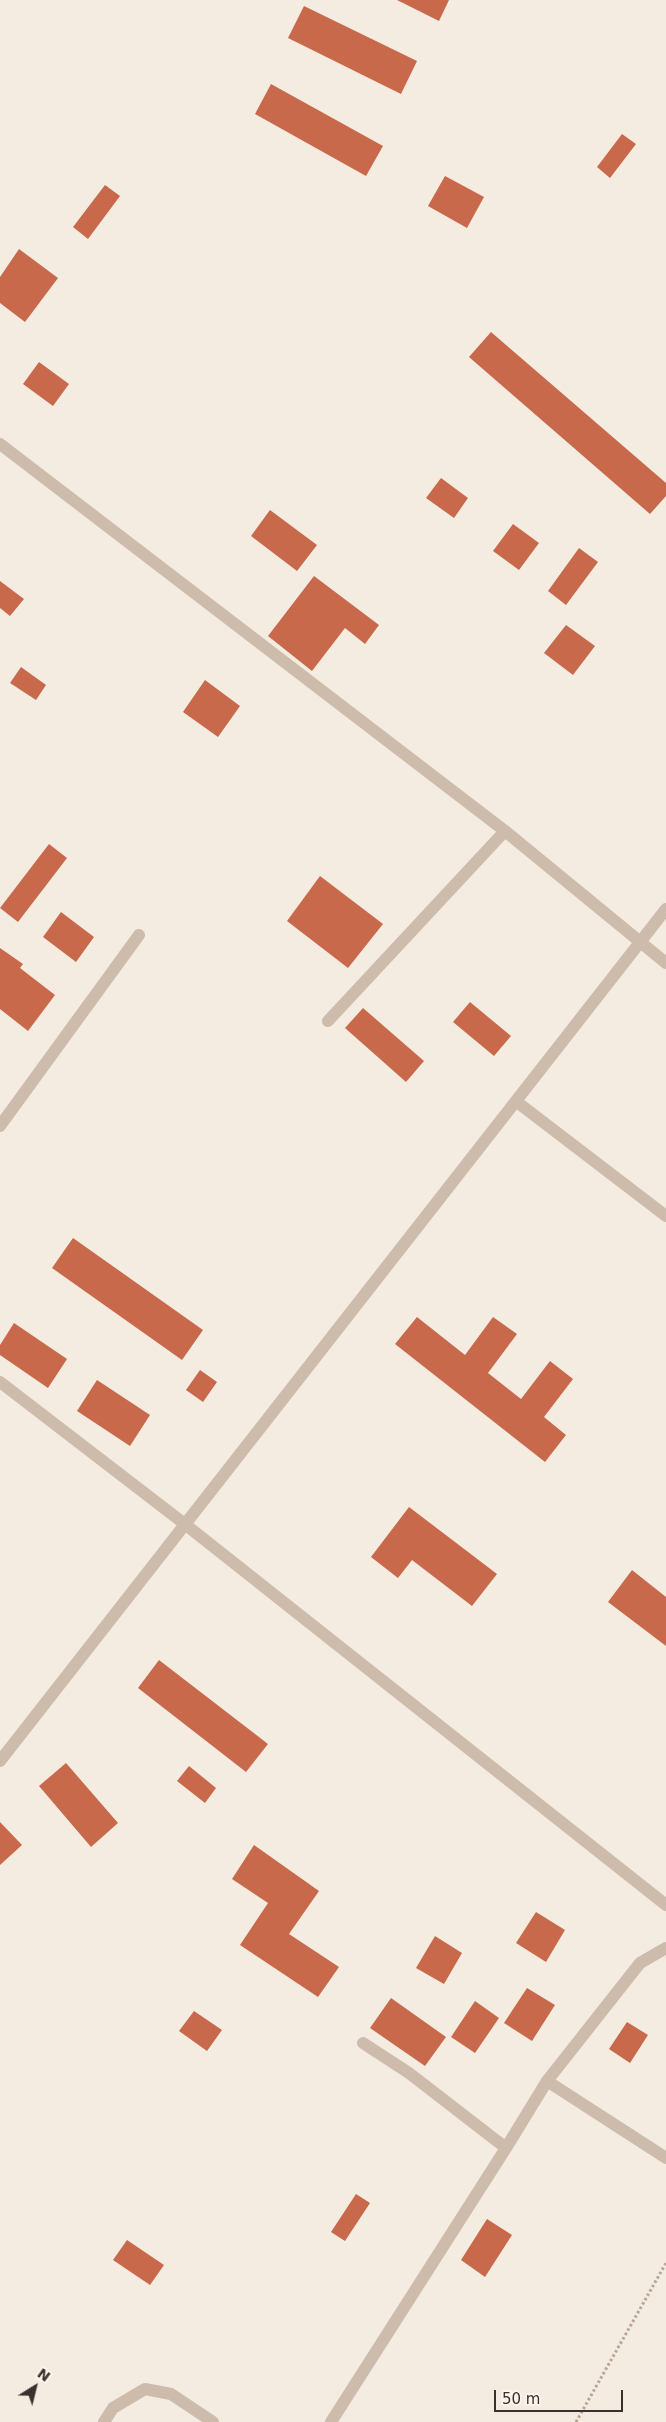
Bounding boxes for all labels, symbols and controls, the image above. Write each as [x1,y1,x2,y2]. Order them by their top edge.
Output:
north arrow [10,2362,60,2412]
text: N [34,2365,53,2385]
scale bar [496,2380,625,2412]
text: 50 m [502,2390,540,2408]

